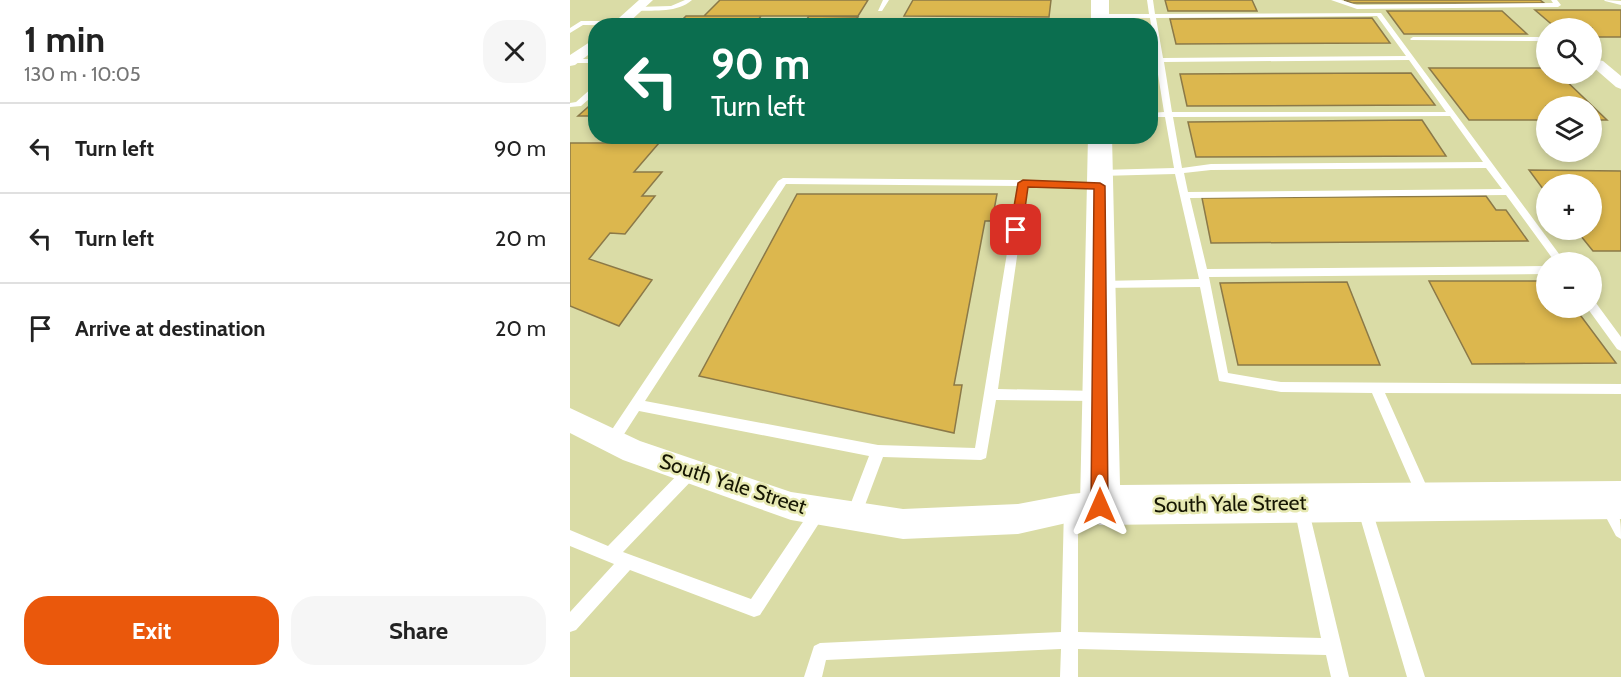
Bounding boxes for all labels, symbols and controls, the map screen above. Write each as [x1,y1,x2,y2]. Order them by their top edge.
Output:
text: 1 min [24,17,105,61]
map controls [1536,18,1602,318]
button: search [1536,18,1602,84]
button: close [483,20,546,83]
text: 90 m [711,38,810,90]
icon: left [612,42,690,120]
text: 130 m · 10:05 [24,62,141,86]
text: Turn left [711,90,805,123]
button: layers [1536,96,1602,162]
icon: left [24,132,57,165]
text: Turn left [75,135,154,162]
text: 90 m [494,135,546,162]
button: + [1536,174,1602,240]
pin [990,204,1041,255]
icon: arrive [999,213,1032,246]
icon: left [24,222,57,255]
text: Turn left [75,225,154,252]
text: 20 m [495,225,546,252]
button: − [1536,252,1602,318]
icon: arrive [24,312,57,345]
text: Arrive at destination [75,315,265,342]
text: 20 m [495,315,546,342]
street label: South Yale Street [657,448,810,519]
position arrow [1068,474,1132,538]
street label: South Yale Street [1153,490,1307,517]
button: Exit [24,596,279,665]
button: Share [291,596,546,665]

